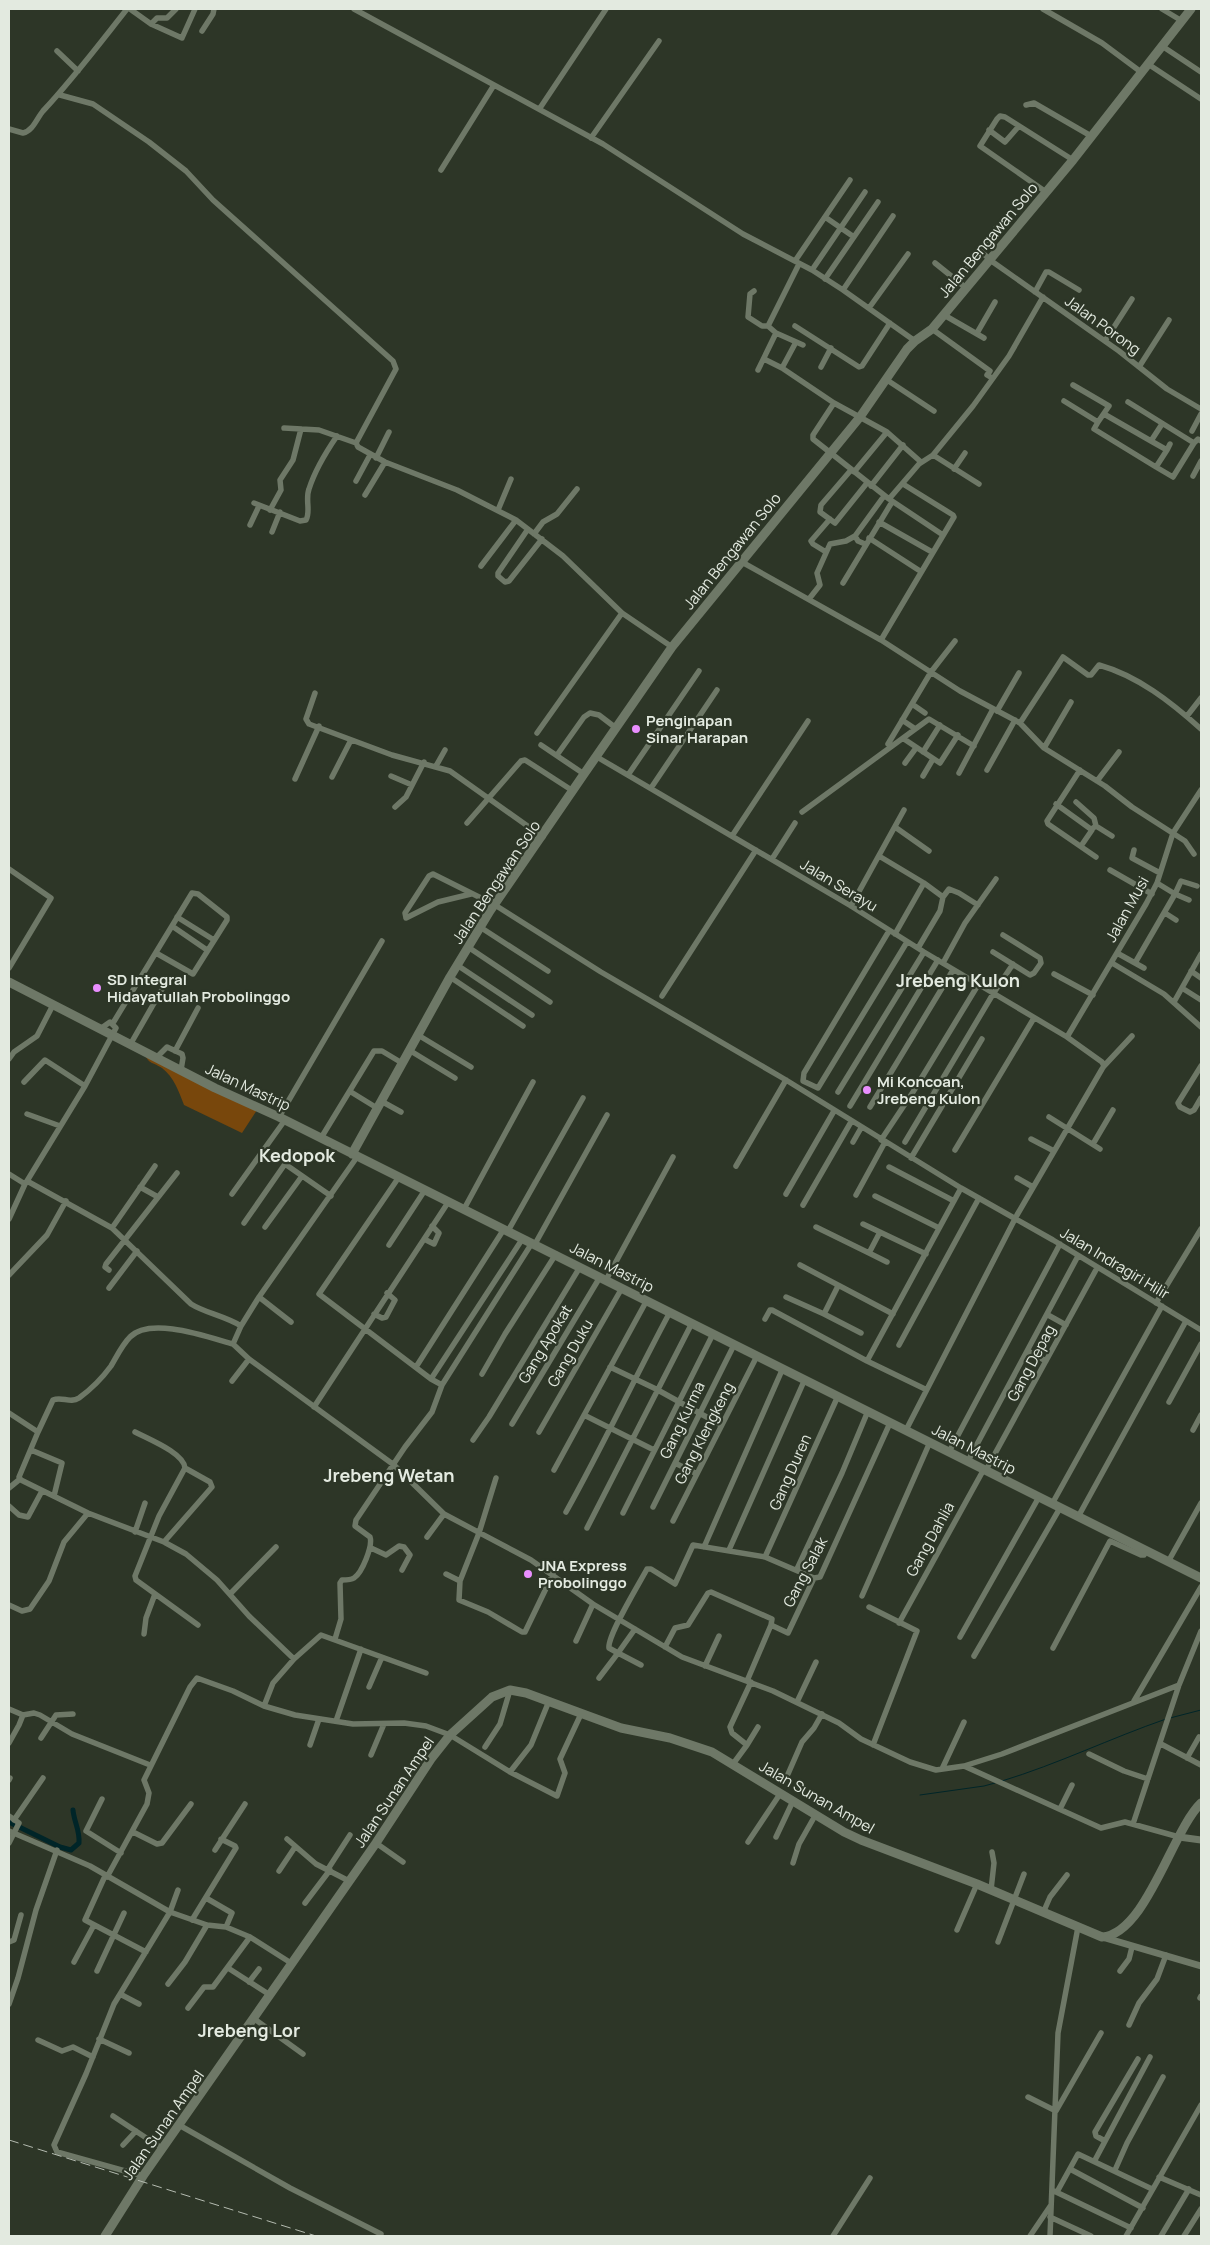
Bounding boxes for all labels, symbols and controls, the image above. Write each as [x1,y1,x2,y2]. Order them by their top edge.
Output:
street label: Jalan Bengawan Solo [934,178,1043,302]
street label: Jalan Porong [1061,290,1145,360]
street label: Jalan Bengawan Solo [678,488,786,614]
place label: Penginapan Sinar Harapan [646,710,748,748]
marker: Penginapan Sinar Harapan [630,723,642,735]
street label: Jalan Bengawan Solo [447,816,545,948]
street label: Jalan Serayu [796,854,882,916]
street label: Jalan Musi [1100,872,1154,946]
district label: Jrebeng Kulon [896,968,1020,992]
place label: SD Integral Hidayatullah Probolinggo [107,969,290,1007]
marker: SD Integral Hidayatullah Probolinggo [91,982,103,994]
street label: Jalan Mastrip [202,1058,294,1116]
place label: Mi Koncoan, Jrebeng Kulon [877,1071,980,1109]
marker: Mi Koncoan, Jrebeng Kulon [861,1084,873,1096]
district label: Kedopok [259,1143,336,1167]
street label: Jalan Indragiri Hilir [1056,1222,1174,1304]
street label: Jalan Mastrip [566,1237,658,1297]
street label: Gang Apokat [513,1301,577,1387]
street label: Gang Duku [542,1315,598,1391]
street label: Gang Depag [1002,1321,1060,1405]
street label: Gang Kurma [654,1378,710,1462]
street label: Gang Klengkeng [669,1378,739,1488]
street label: Jalan Mastrip [928,1419,1020,1479]
street label: Gang Duren [764,1430,816,1513]
district label: Jrebeng Wetan [323,1463,455,1487]
street label: Gang Dahlia [901,1498,959,1580]
street label: Gang Salak [778,1533,833,1611]
place label: JNA Express Probolinggo [538,1555,627,1593]
marker: JNA Express Probolinggo [522,1568,534,1580]
street label: Jalan Sunan Ampel [349,1732,439,1852]
street label: Jalan Sunan Ampel [756,1755,878,1839]
district label: Jrebeng Lor [198,2018,300,2042]
street label: Jalan Sunan Ampel [117,2066,209,2184]

